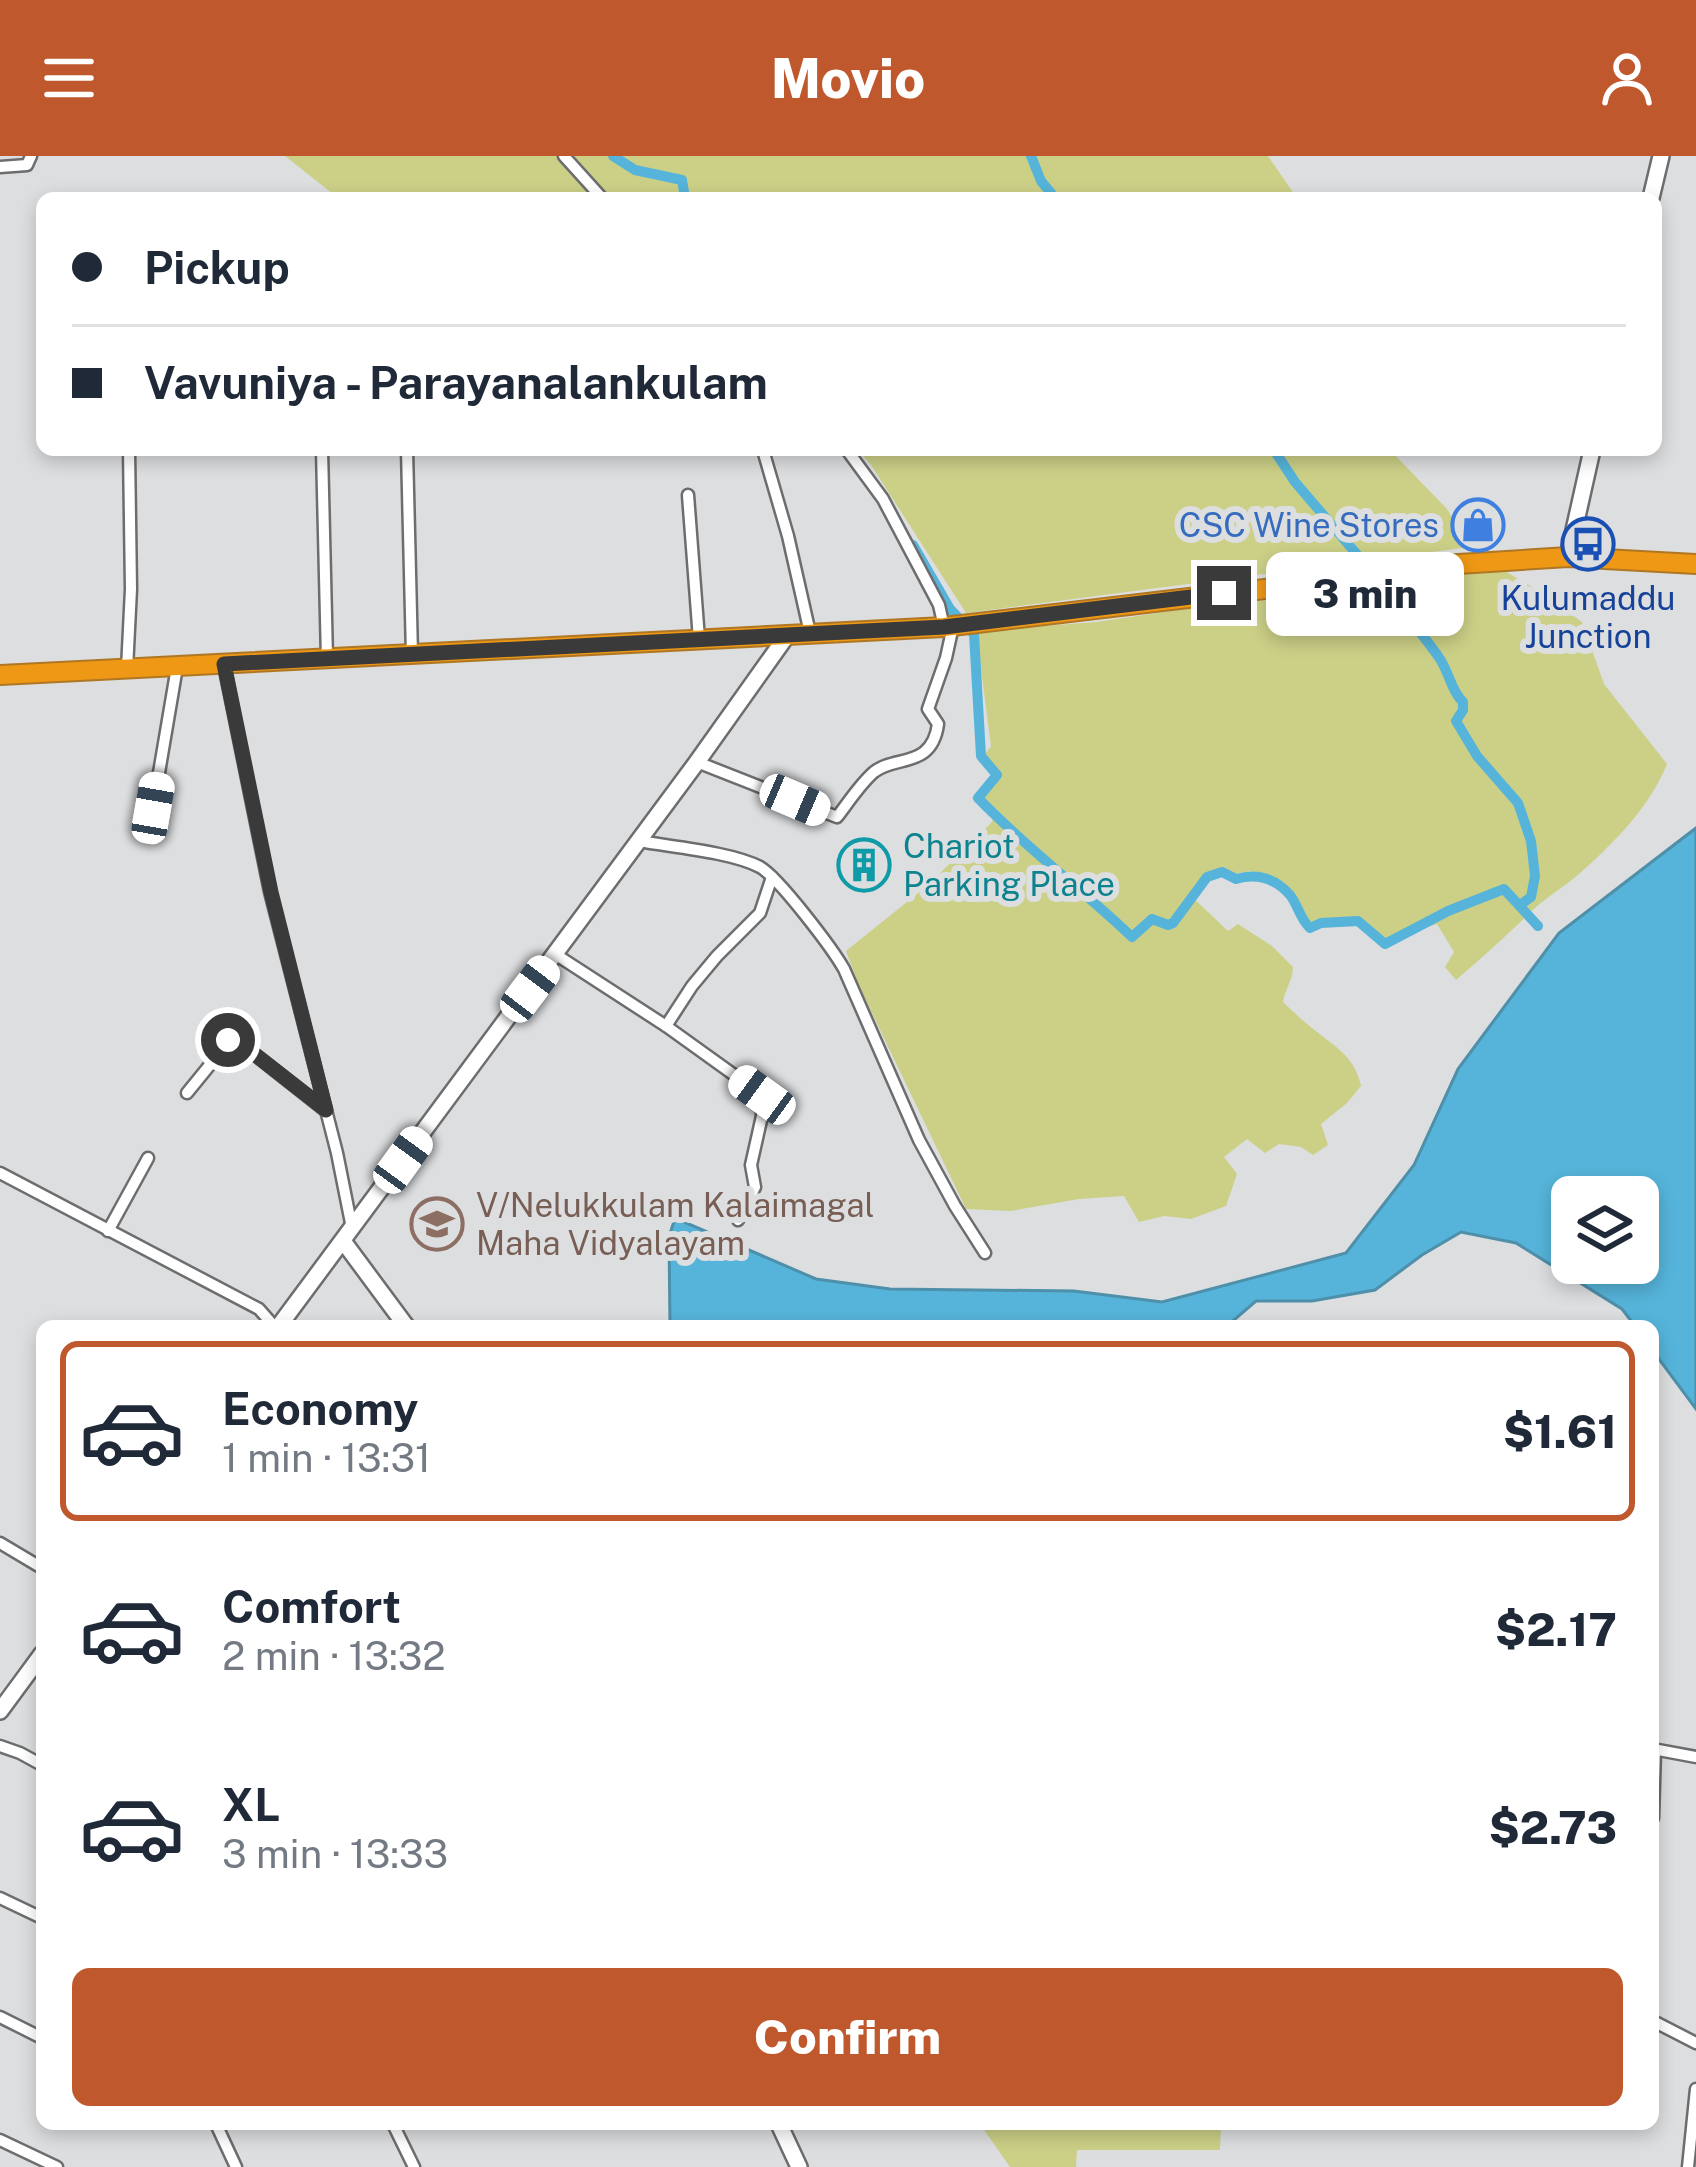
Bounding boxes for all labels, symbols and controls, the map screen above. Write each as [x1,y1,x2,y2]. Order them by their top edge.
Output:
icon: menu [36,45,102,111]
icon: person [1594,45,1660,111]
text: Movio [771,47,925,110]
text: Pickup [144,241,290,294]
text: Vavuniya - Parayanalankulam [144,356,768,409]
shop icon: CSC Wine Stores [1450,497,1506,553]
place label: CSC Wine Stores [1179,506,1439,544]
bus stop icon: Kulumaddu Junction [1560,516,1616,572]
callout: 3 min [1266,551,1464,635]
route end [1197,566,1251,620]
text: 3 min [1313,571,1417,617]
place label: Kulumaddu Junction [1501,579,1675,655]
car [129,769,177,847]
car [755,769,835,831]
place label: Chariot Parking Place [903,827,1115,903]
building icon: Chariot Parking Place [836,837,892,893]
car [494,949,566,1029]
route start [201,1013,255,1067]
car [722,1059,802,1131]
car [367,1120,439,1200]
map controls [1551,1176,1659,1284]
button: layers [1551,1176,1659,1284]
place label: V/Nelukkulam Kalaimagal Maha Vidyalayam [476,1186,875,1262]
school or university icon: V/Nelukkulam Kalaimagal Maha Vidyalayam [409,1196,465,1252]
icon: car [78,1377,186,1485]
text: Economy [222,1382,418,1435]
text: $1.61 [1503,1405,1617,1458]
text: 1 min · 13:31 [222,1435,431,1481]
icon: car [78,1575,186,1683]
text: Comfort [222,1580,401,1633]
text: $2.17 [1495,1603,1617,1656]
text: 2 min · 13:32 [222,1633,446,1679]
icon: car [78,1773,186,1881]
text: XL [222,1778,280,1831]
text: $2.73 [1489,1801,1617,1854]
text: 3 min · 13:33 [222,1831,448,1877]
button: Confirm [72,1968,1623,2106]

